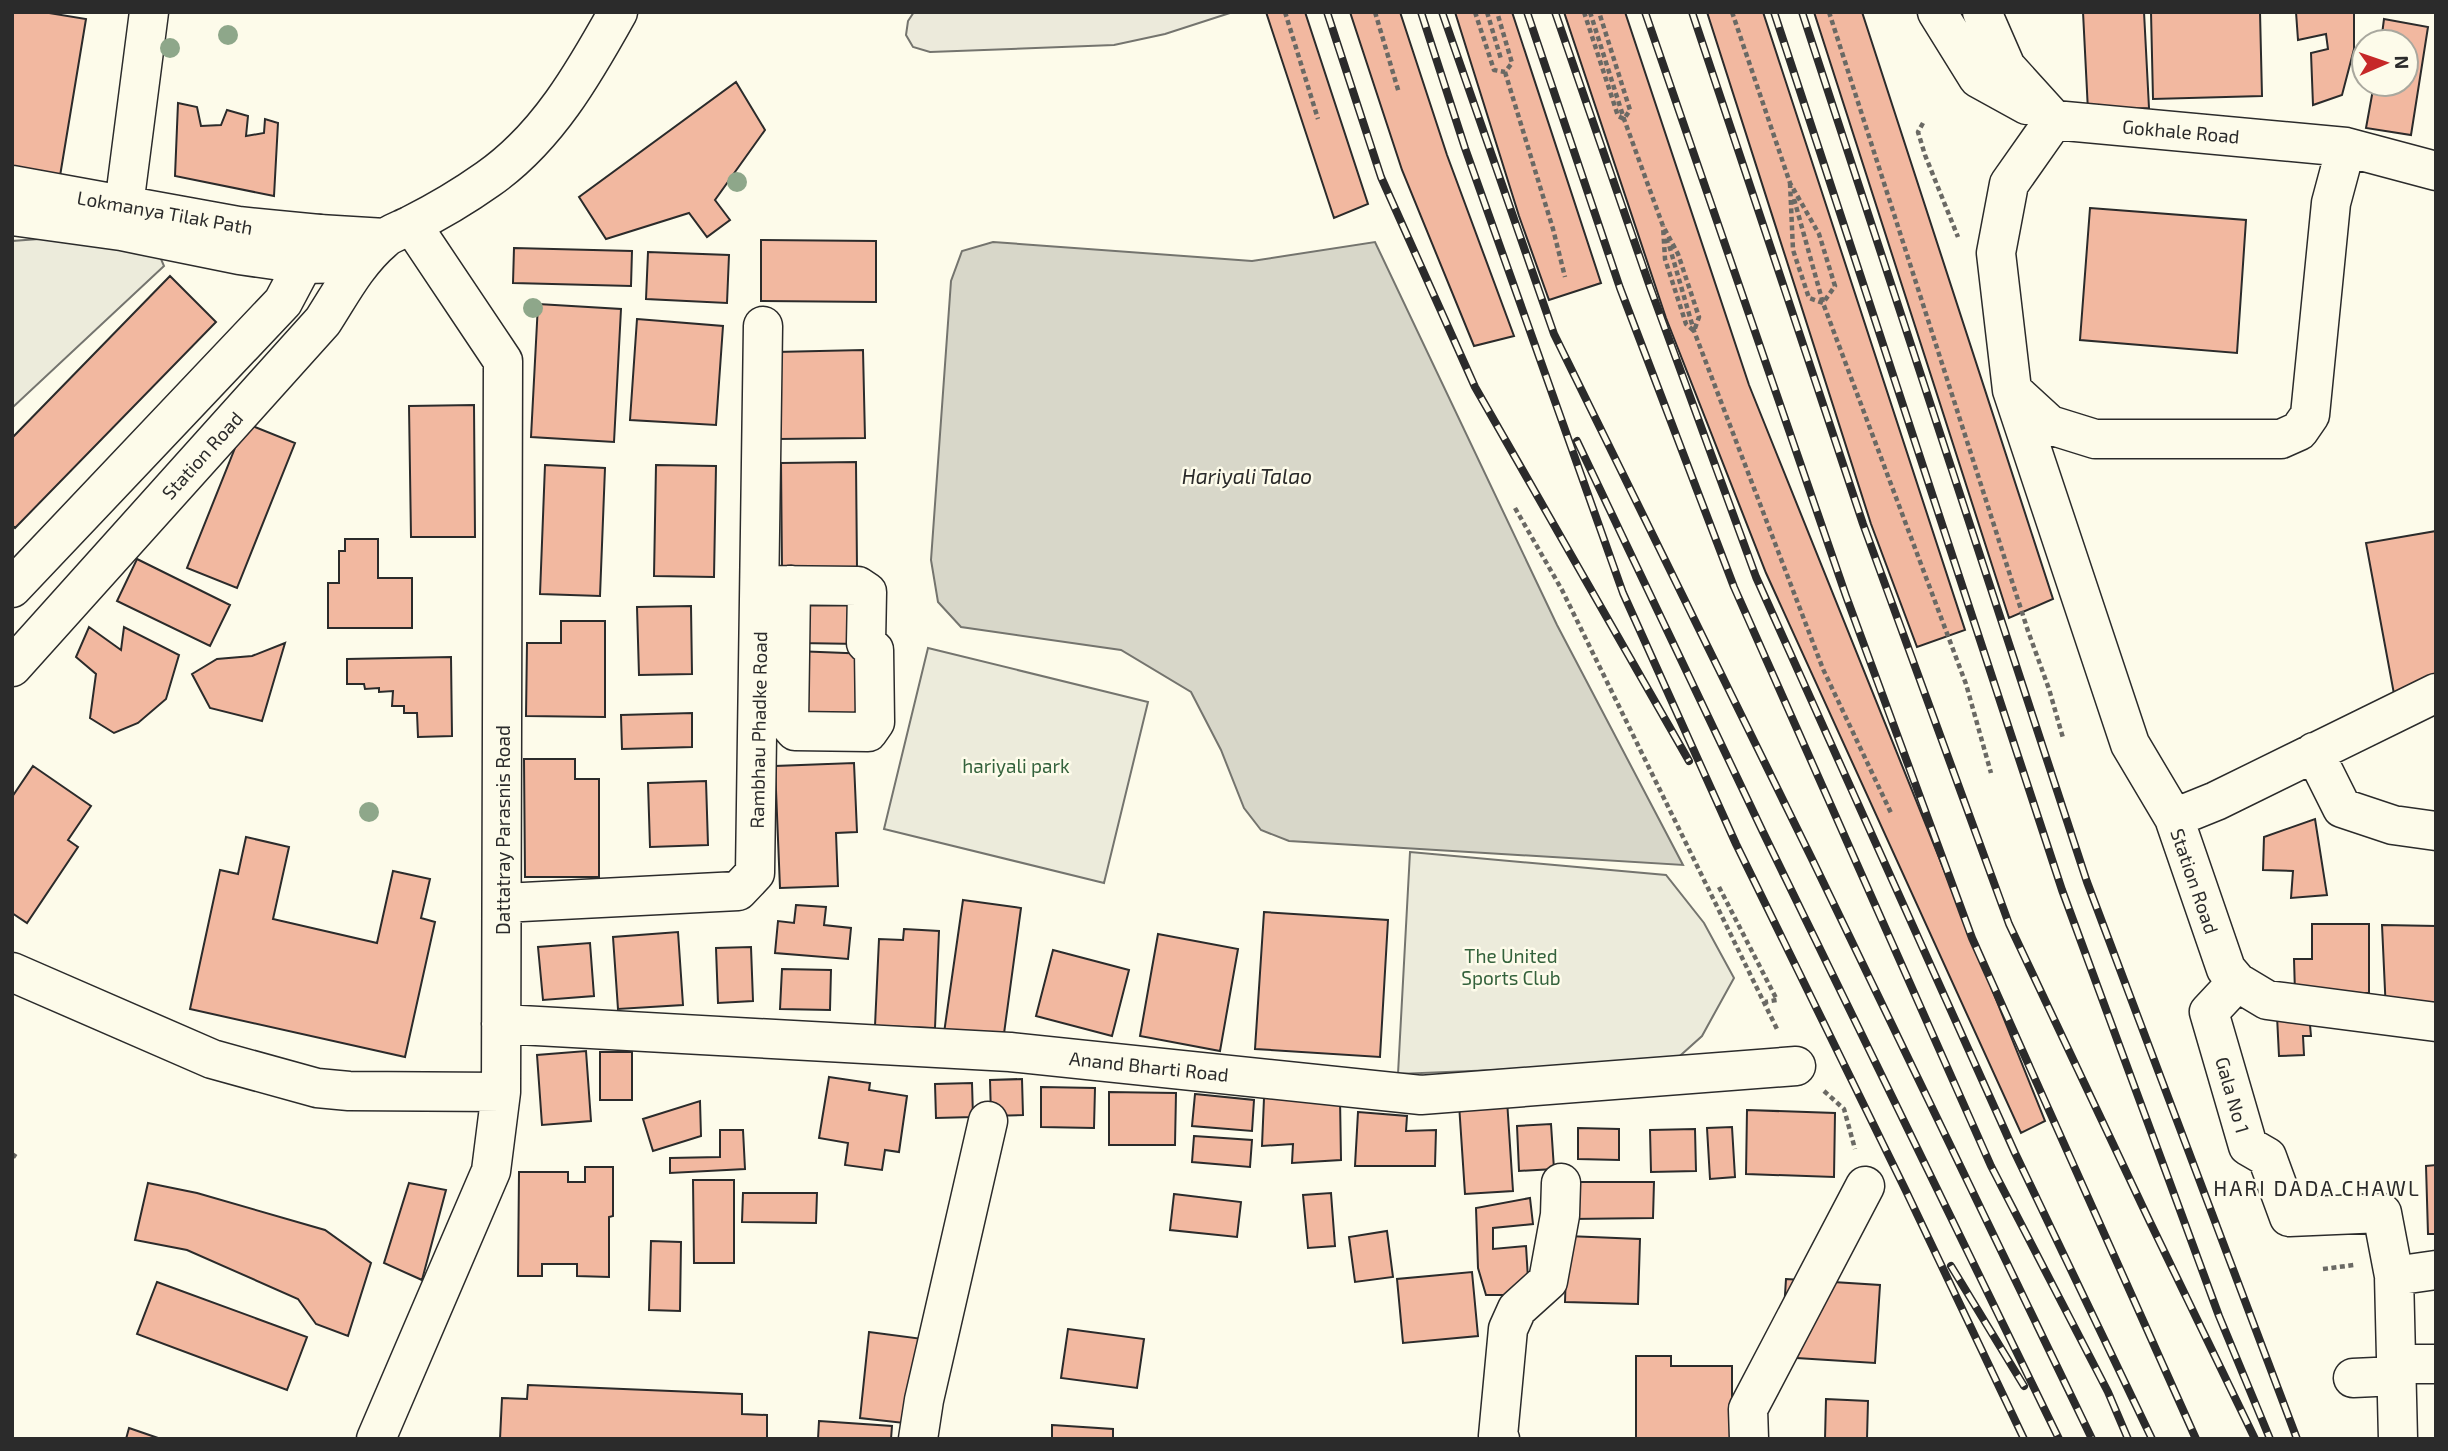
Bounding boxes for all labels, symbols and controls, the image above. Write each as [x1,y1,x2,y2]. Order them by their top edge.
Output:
north arrow [2350,28,2420,98]
text: N [2391,55,2414,70]
street label: Gokhale Road [2121,114,2241,148]
street label: Lokmanya Tilak Path [75,185,255,239]
street label: Station Road [157,406,247,504]
water label: Hariyali Talao [1182,463,1312,489]
street label: Rambhau Phadke Road [745,631,771,829]
street label: Dattatray Parasnis Road [491,725,514,935]
park label: hariyali park [962,754,1070,777]
street label: Station Road [2166,825,2224,937]
park label: The United Sports Club [1461,944,1561,989]
street label: Anand Bharti Road [1068,1046,1230,1086]
street label: Gala No 1 [2211,1054,2255,1136]
district label: HARI DADA CHAWL [2213,1175,2421,1200]

